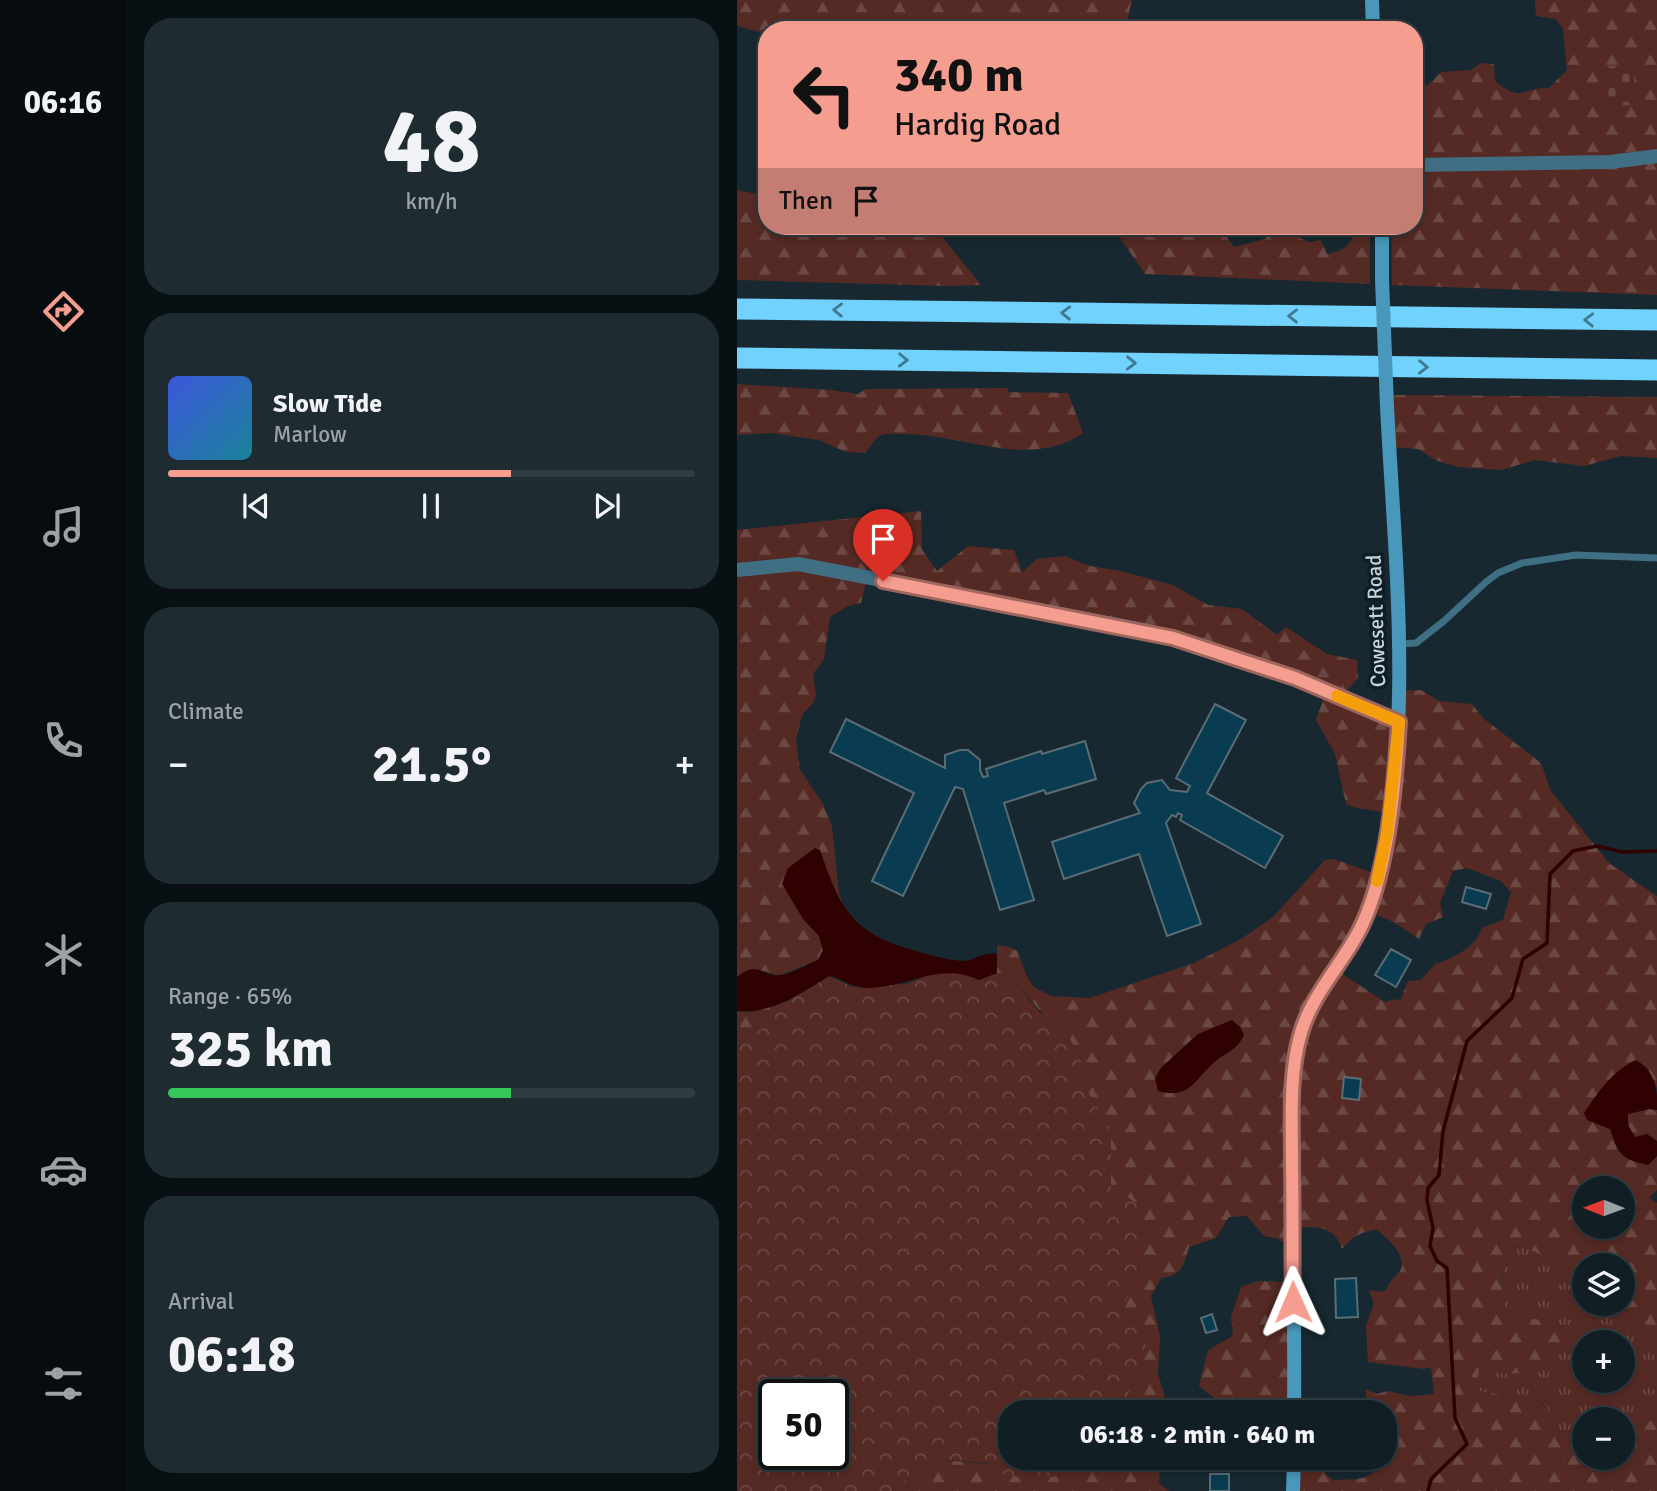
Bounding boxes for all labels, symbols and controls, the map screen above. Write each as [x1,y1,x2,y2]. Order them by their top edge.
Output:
text: 340 m [894,45,1024,105]
icon: left [779,49,870,140]
text: 06:16 [24,83,102,122]
text: 48 [382,85,481,198]
text: Hardig Road [894,105,1061,144]
icon: arrive [847,182,885,220]
text: Then [779,185,833,217]
text: km/h [405,187,458,216]
icon: directions [39,287,88,336]
one-way arrow [832,302,843,318]
one-way arrow [1060,305,1070,321]
one-way arrow [1287,308,1298,324]
one-way arrow [1583,312,1594,327]
one-way arrow [898,352,909,368]
one-way arrow [1126,355,1136,371]
one-way arrow [1417,359,1428,374]
text: Slow Tide [273,388,382,420]
text: Marlow [273,420,347,449]
icon: previous [237,487,275,525]
icon: pause [412,487,450,525]
icon: next [588,487,626,525]
icon: music [39,502,88,551]
pin [853,509,913,581]
icon: arrive [864,520,902,558]
street label: Cowesett Road [1361,554,1391,688]
text: Climate [168,697,244,726]
icon: phone [39,716,88,765]
text: 21.5° [372,732,491,796]
text: − [168,741,189,788]
text: + [674,741,695,788]
icon: climate [39,930,88,979]
text: Range · 65% [168,982,292,1011]
text: 325 km [168,1017,333,1081]
icon: car [39,1145,88,1194]
north arrow [1572,1176,1635,1239]
map controls [1572,1176,1635,1470]
button: layers [1572,1253,1635,1316]
position arrow [1256,1265,1330,1339]
text: Arrival [168,1287,234,1316]
text: 06:18 [168,1322,296,1386]
button: + [1572,1330,1635,1393]
icon: filters [39,1359,88,1408]
speed limit sign: 50 [758,1379,849,1470]
button: − [1572,1407,1635,1470]
text: 06:18 · 2 min · 640 m [1080,1419,1315,1451]

